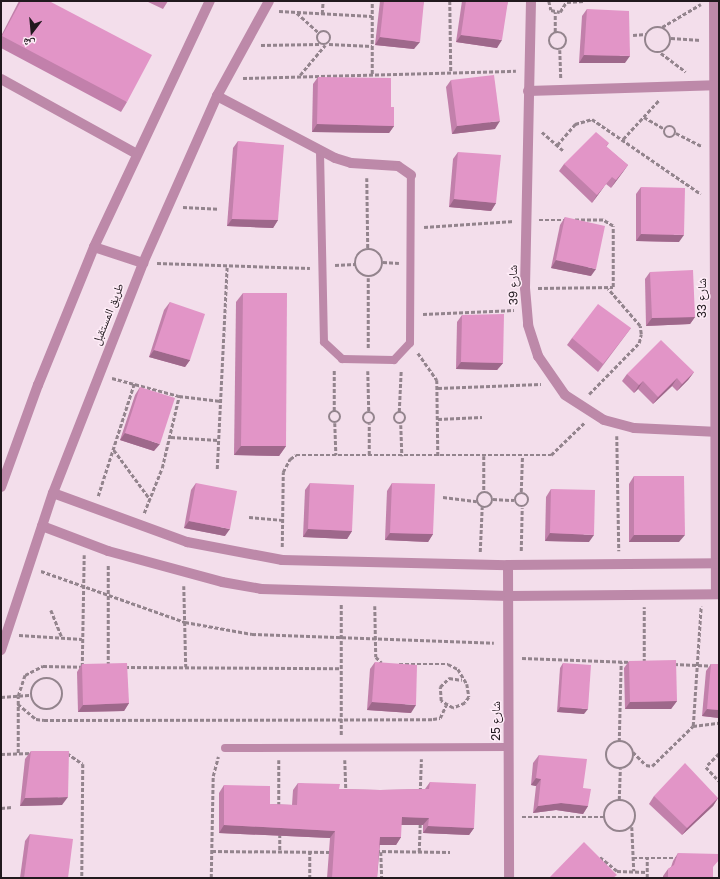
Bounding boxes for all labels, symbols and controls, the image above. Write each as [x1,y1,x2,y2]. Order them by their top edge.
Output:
north arrow [12,12,52,52]
text: ش [21,36,36,52]
street label: شارع 39 [505,265,521,305]
street label: شارع 33 [695,278,709,318]
street label: طريق المستقبل [89,281,127,347]
street label: شارع 25 [489,701,503,741]

